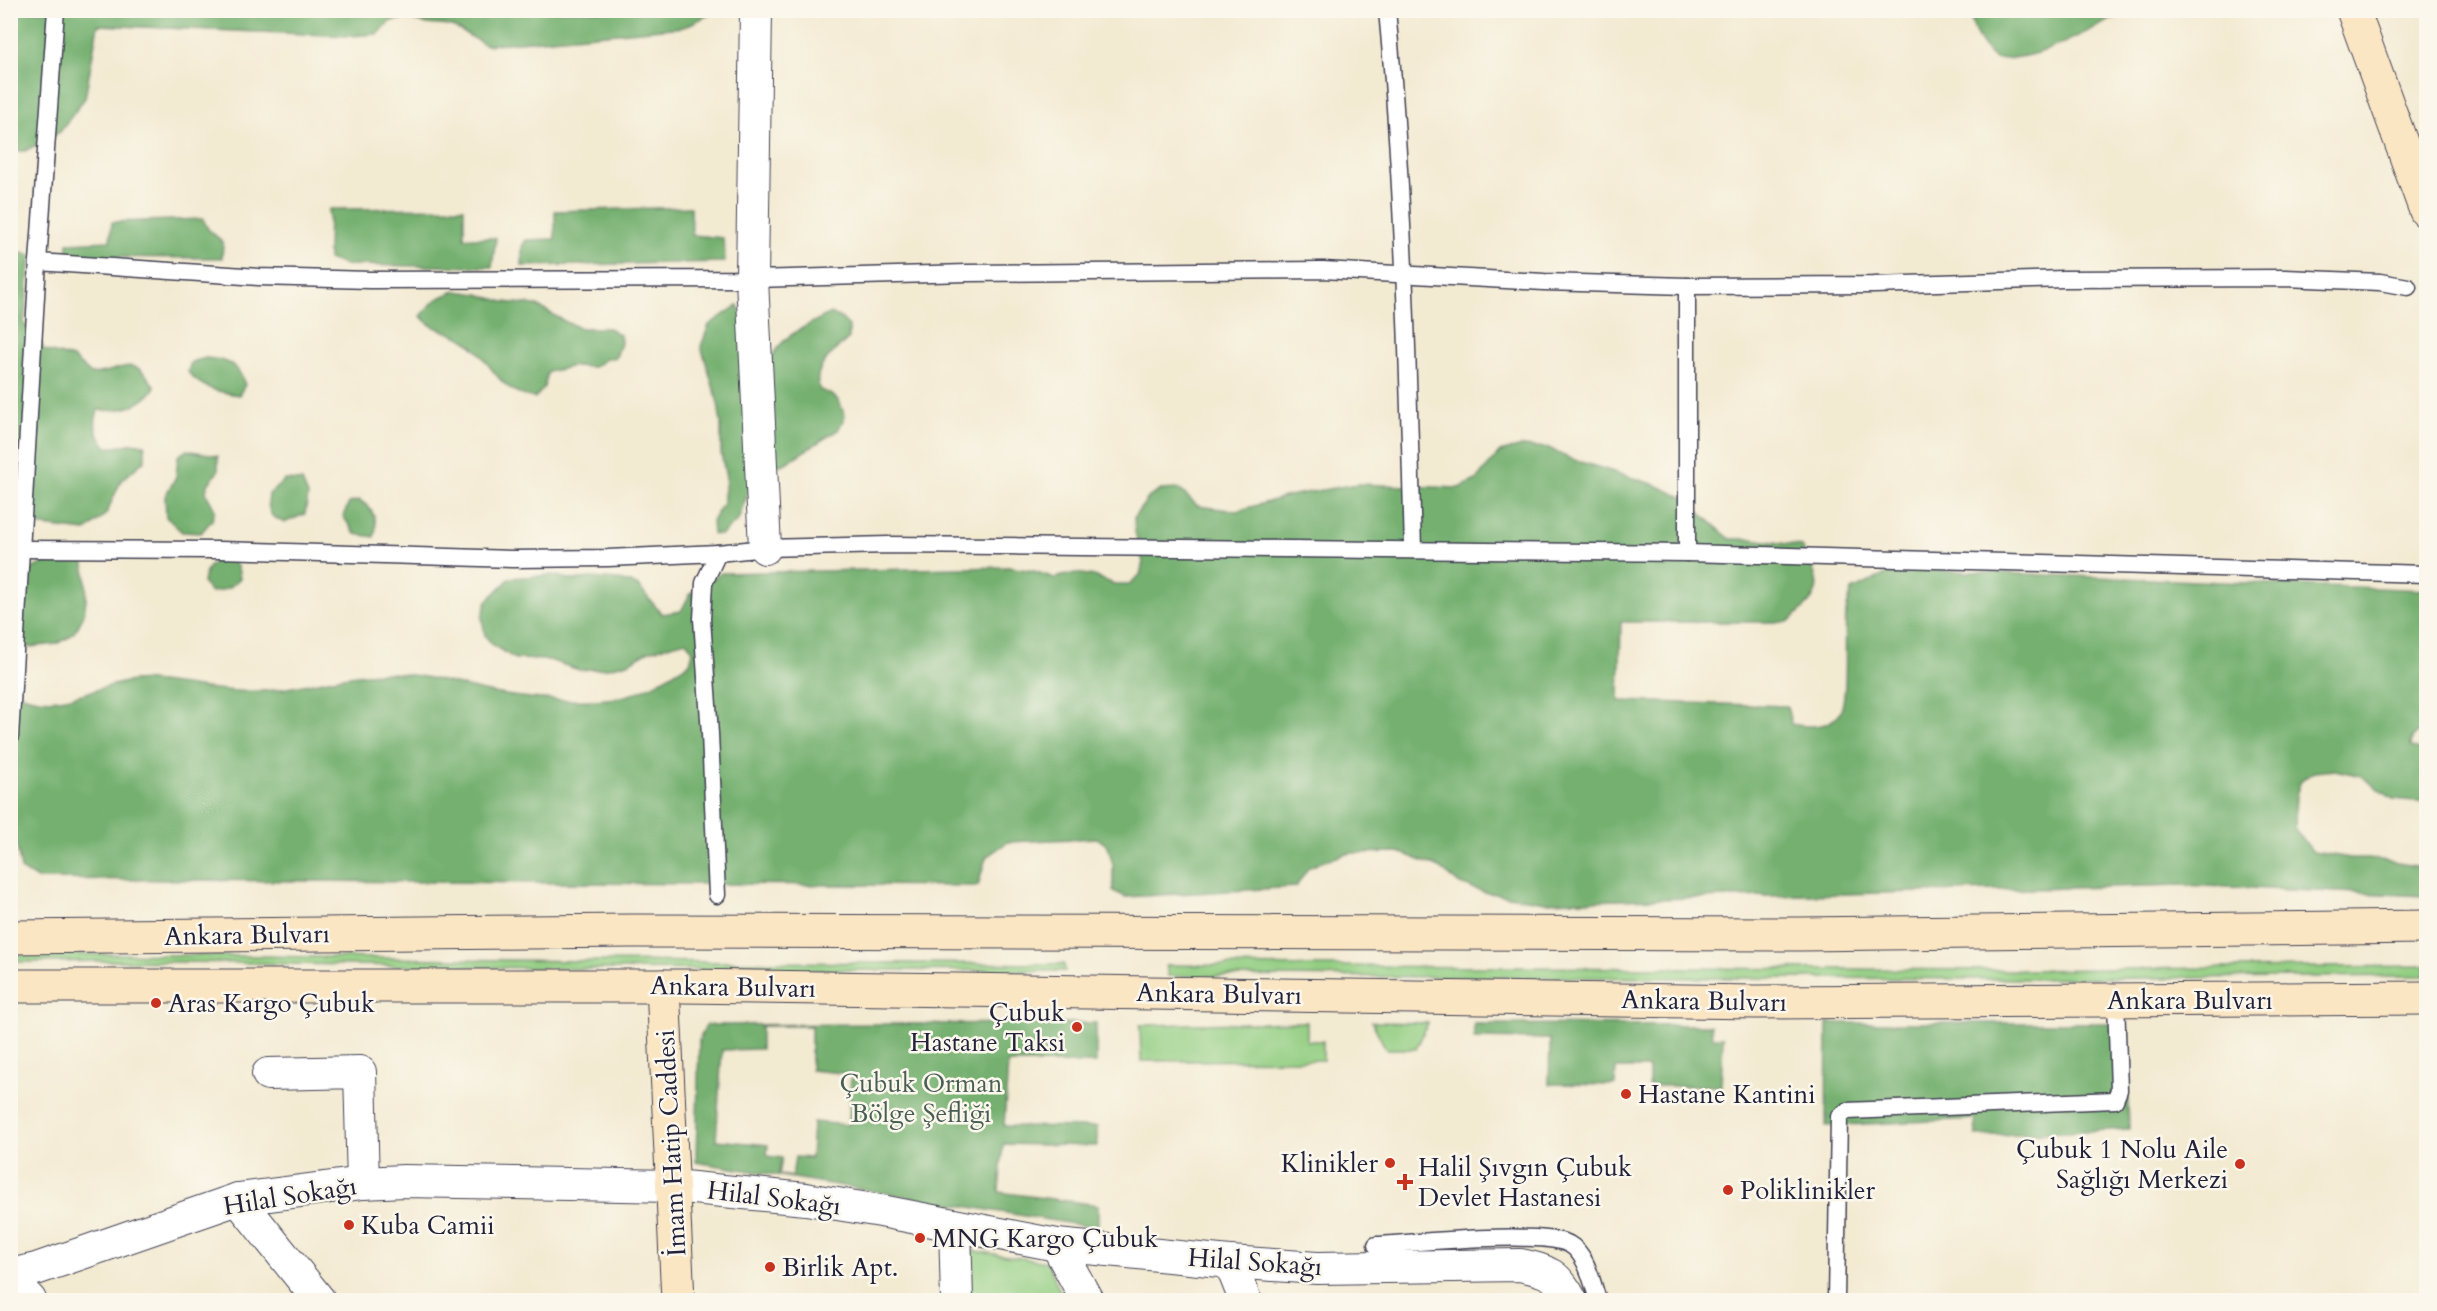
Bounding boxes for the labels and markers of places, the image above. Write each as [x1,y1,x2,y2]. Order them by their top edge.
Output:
place label: Aras Kargo Çubuk [168,986,375,1021]
place label: Çubuk Hastane Taksi [910,995,1065,1060]
marker: Aras Kargo Çubuk [149,996,163,1010]
marker: Çubuk Hastane Taksi [1070,1020,1084,1034]
place label: Hastane Kantini [1638,1077,1816,1112]
marker: Hastane Kantini [1619,1087,1633,1101]
place label: Çubuk 1 Nolu Aile Sağlığı Merkezi [2016,1132,2228,1197]
place label: Klinikler [1281,1146,1379,1181]
place label: Halil Şıvgın Çubuk Devlet Hastanesi [1418,1150,1632,1215]
marker: Klinikler [1383,1156,1397,1170]
marker: Çubuk 1 Nolu Aile Sağlığı Merkezi [2233,1157,2247,1171]
marker: Halil Şıvgın Çubuk Devlet Hastanesi [1396,1173,1414,1191]
place label: Poliklinikler [1740,1173,1876,1208]
marker: Poliklinikler [1721,1183,1735,1197]
place label: Kuba Camii [361,1208,495,1243]
marker: Kuba Camii [342,1218,356,1232]
place label: MNG Kargo Çubuk [932,1221,1158,1256]
marker: MNG Kargo Çubuk [913,1231,927,1245]
place label: Birlik Apt. [782,1250,898,1285]
marker: Birlik Apt. [763,1260,777,1274]

